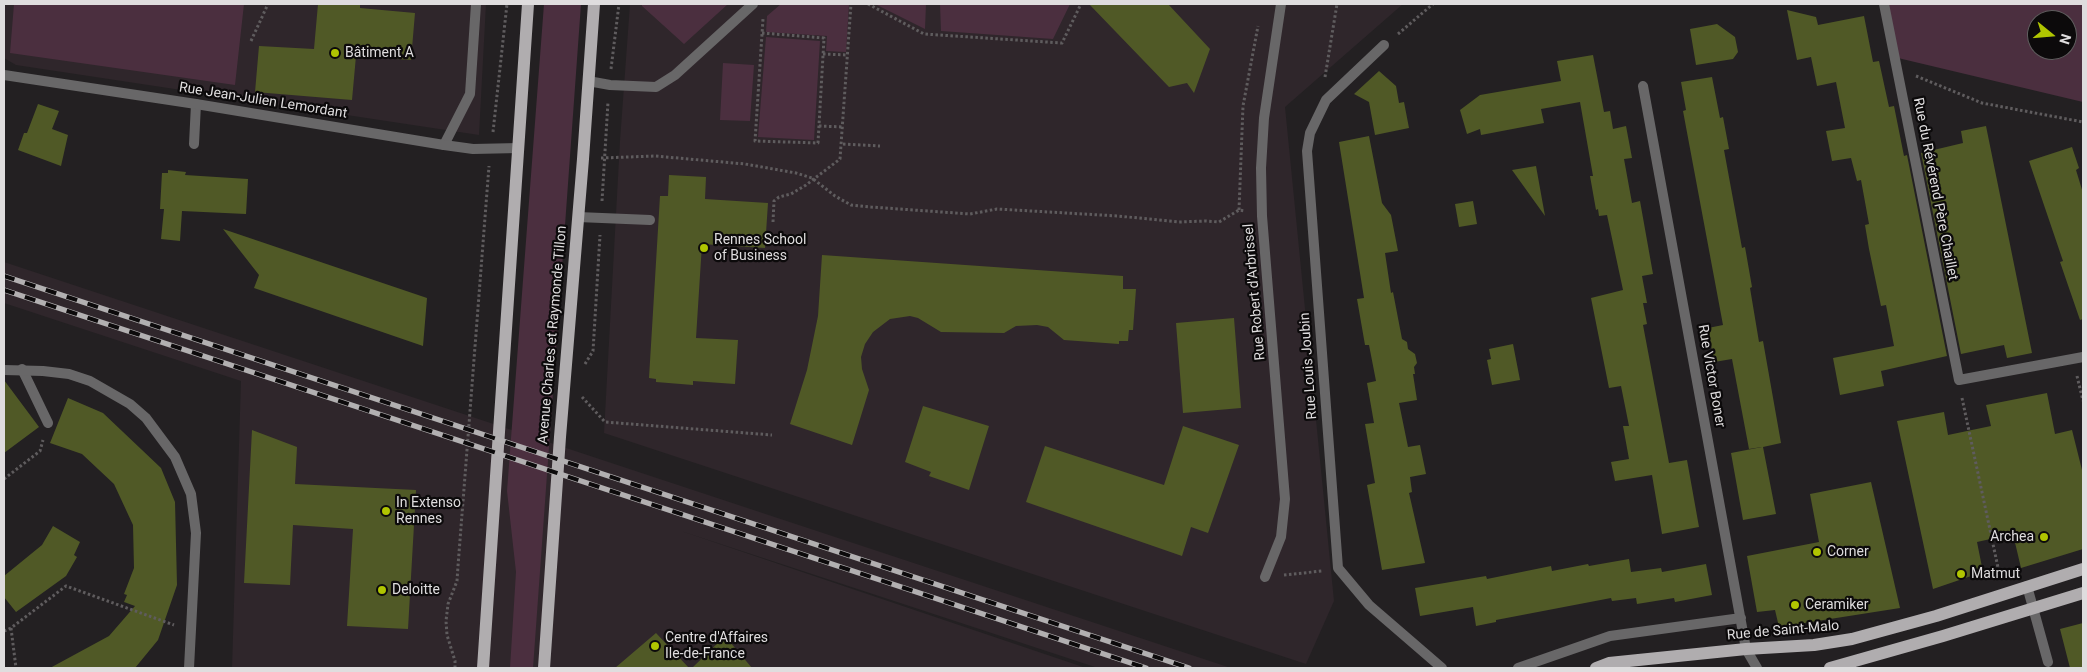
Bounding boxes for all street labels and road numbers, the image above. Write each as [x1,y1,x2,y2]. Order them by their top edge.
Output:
street label: Rue Jean-Julien Lemordant [178,79,348,123]
street label: Rue du Révérend Père Chaillet [1909,96,1961,282]
street label: Rue Robert d'Arbrissel [1241,223,1269,361]
street label: Avenue Charles et Raymonde Tillon [535,225,571,445]
street label: Rue Louis Joubin [1297,312,1321,420]
street label: Rue Victor Boner [1694,323,1728,429]
street label: Rue de Saint-Malo [1726,618,1840,644]

